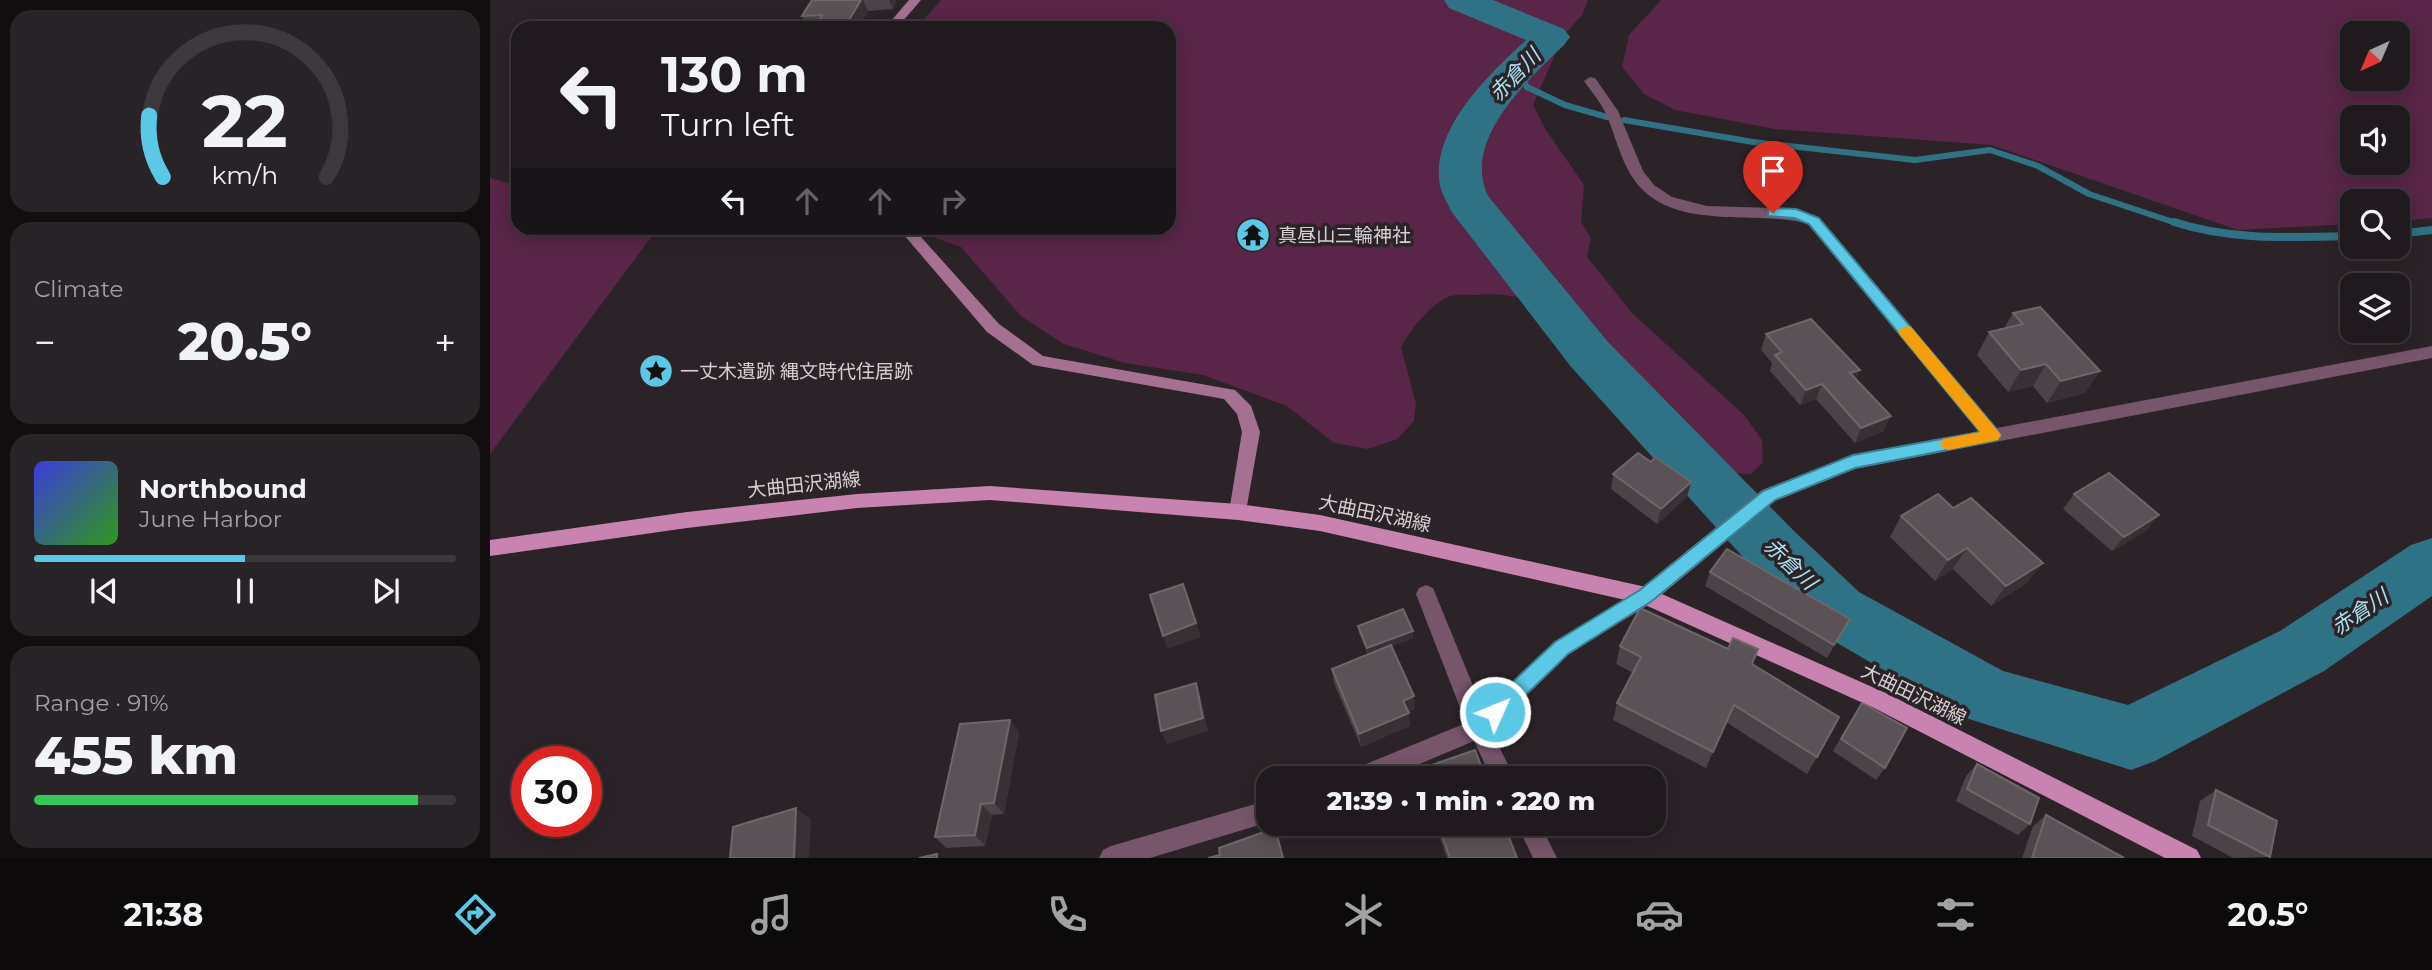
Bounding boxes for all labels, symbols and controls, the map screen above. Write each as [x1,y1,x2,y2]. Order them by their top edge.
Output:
north arrow [2340,21,2410,91]
map controls [2340,21,2410,343]
water label: 赤倉川 [1484,42,1547,106]
text: 130 m [661,45,808,104]
icon: left [546,49,637,140]
text: 22 [202,77,288,165]
text: Turn left [661,105,795,144]
button: sound [2340,105,2410,175]
pin [1743,141,1803,213]
icon: arrive [1754,152,1792,190]
text: km/h [212,160,278,190]
icon: left [715,182,753,220]
icon: ahead [788,182,826,220]
icon: ahead [861,182,899,220]
icon: right [934,182,972,220]
button: search [2340,189,2410,259]
temple icon: 真昼山三輪神社 [1234,216,1272,254]
place label: 真昼山三輪神社 [1278,224,1411,247]
button: layers [2340,273,2410,343]
text: Climate [34,275,123,303]
text: 20.5° [178,310,312,373]
text: − [34,319,56,366]
text: + [434,319,456,366]
place icon: 一丈木遺跡 縄文時代住居跡 [637,352,675,390]
place label: 一丈木遺跡 縄文時代住居跡 [680,360,913,383]
street label: 大曲田沢湖線 [746,467,862,502]
text: Northbound [139,473,307,505]
street label: 大曲田沢湖線 [1317,490,1433,537]
text: June Harbor [139,505,282,533]
water label: 赤倉川 [1759,533,1823,596]
icon: previous [85,572,123,610]
icon: pause [226,572,264,610]
icon: next [367,572,405,610]
water label: 赤倉川 [2327,582,2394,640]
street label: 大曲田沢湖線 [1858,659,1970,730]
position arrow [1458,675,1532,749]
text: Range · 91% [34,689,169,717]
text: 455 km [34,724,238,787]
speed limit sign: 30 [511,746,602,837]
text: 21:39 · 1 min · 220 m [1327,785,1595,817]
icon: directions [451,890,500,939]
icon: music [747,890,796,939]
icon: phone [1043,890,1092,939]
icon: climate [1339,890,1388,939]
icon: car [1635,890,1684,939]
icon: filters [1931,890,1980,939]
text: 21:38 [124,895,203,934]
text: 20.5° [2228,895,2308,934]

